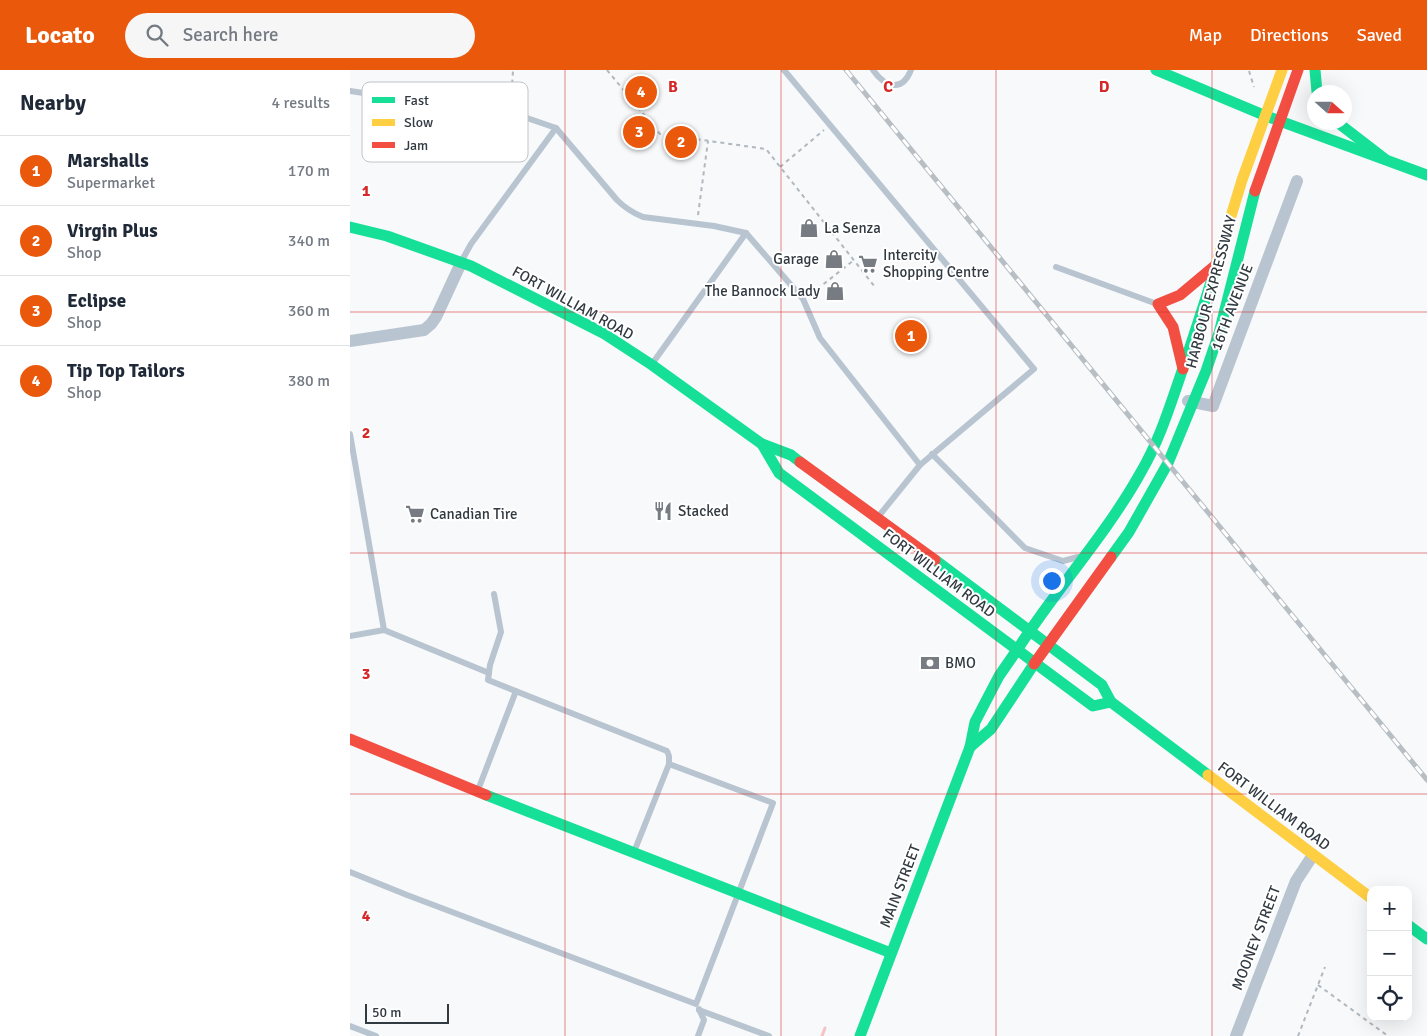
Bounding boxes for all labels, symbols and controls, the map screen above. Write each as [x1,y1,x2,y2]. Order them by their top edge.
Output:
search box [125,13,475,58]
text: Locato [25,20,95,50]
icon: search [143,21,171,49]
text: Search here [183,23,279,47]
text: Map [1189,24,1222,46]
text: Directions [1250,24,1329,46]
text: Saved [1357,24,1402,46]
pin: 4 [625,73,657,111]
text: B [668,77,678,97]
text: C [883,77,893,97]
text: D [1099,77,1110,97]
legend [362,82,528,162]
north arrow [1307,85,1352,130]
text: Nearby [20,90,86,116]
text: Fast [404,92,429,109]
text: 4 results [271,93,330,113]
pin: 3 [623,113,655,151]
text: Slow [404,114,433,131]
pin: 2 [665,123,697,161]
text: Jam [404,137,428,154]
text: Marshalls [67,149,149,173]
text: 1 [32,161,40,181]
text: 170 m [288,161,330,181]
text: Supermarket [67,173,155,193]
text: 1 [362,181,371,201]
street label: HARBOUR EXPRESSWAY [1182,213,1240,370]
shop icon: La Senza [798,217,820,239]
text: Virgin Plus [67,219,158,243]
place label: La Senza [824,219,881,237]
text: 2 [32,231,40,251]
text: 340 m [288,231,330,251]
text: Shop [67,243,101,263]
place label: Intercity Shopping Centre [883,246,989,281]
shop icon: Garage [823,248,845,270]
place label: Garage [773,250,819,268]
supermarket icon: Intercity Shopping Centre [857,253,879,275]
street label: 16TH AVENUE [1207,261,1257,353]
street label: FORT WILLIAM ROAD [509,262,637,344]
shop icon: The Bannock Lady [824,280,846,302]
place label: The Bannock Lady [705,282,820,300]
text: Eclipse [67,289,126,313]
text: 3 [32,301,40,321]
text: 360 m [288,301,330,321]
text: Shop [67,313,101,333]
pin: 1 [895,317,927,355]
text: Tip Top Tailors [67,359,185,383]
text: 4 [32,371,40,391]
text: 380 m [288,371,330,391]
text: Shop [67,383,101,403]
text: 2 [362,423,370,443]
restaurant icon: Stacked [652,500,674,522]
place label: Stacked [678,502,729,520]
supermarket icon: Canadian Tire [404,503,426,525]
place label: Canadian Tire [430,505,518,523]
street label: FORT WILLIAM ROAD [879,525,999,621]
your location [1039,568,1065,594]
bank icon: BMO [919,652,941,674]
place label: BMO [945,654,976,672]
text: 3 [362,664,370,684]
street label: FORT WILLIAM ROAD [1214,758,1334,854]
street label: MAIN STREET [876,841,924,930]
street label: MOONEY STREET [1228,883,1284,993]
map controls [1367,886,1412,1021]
button: + [1367,886,1412,931]
text: 4 [362,906,371,926]
button: − [1367,931,1412,976]
button: locate [1367,976,1412,1021]
scale bar [365,1001,449,1024]
text: 50 m [372,1004,401,1021]

